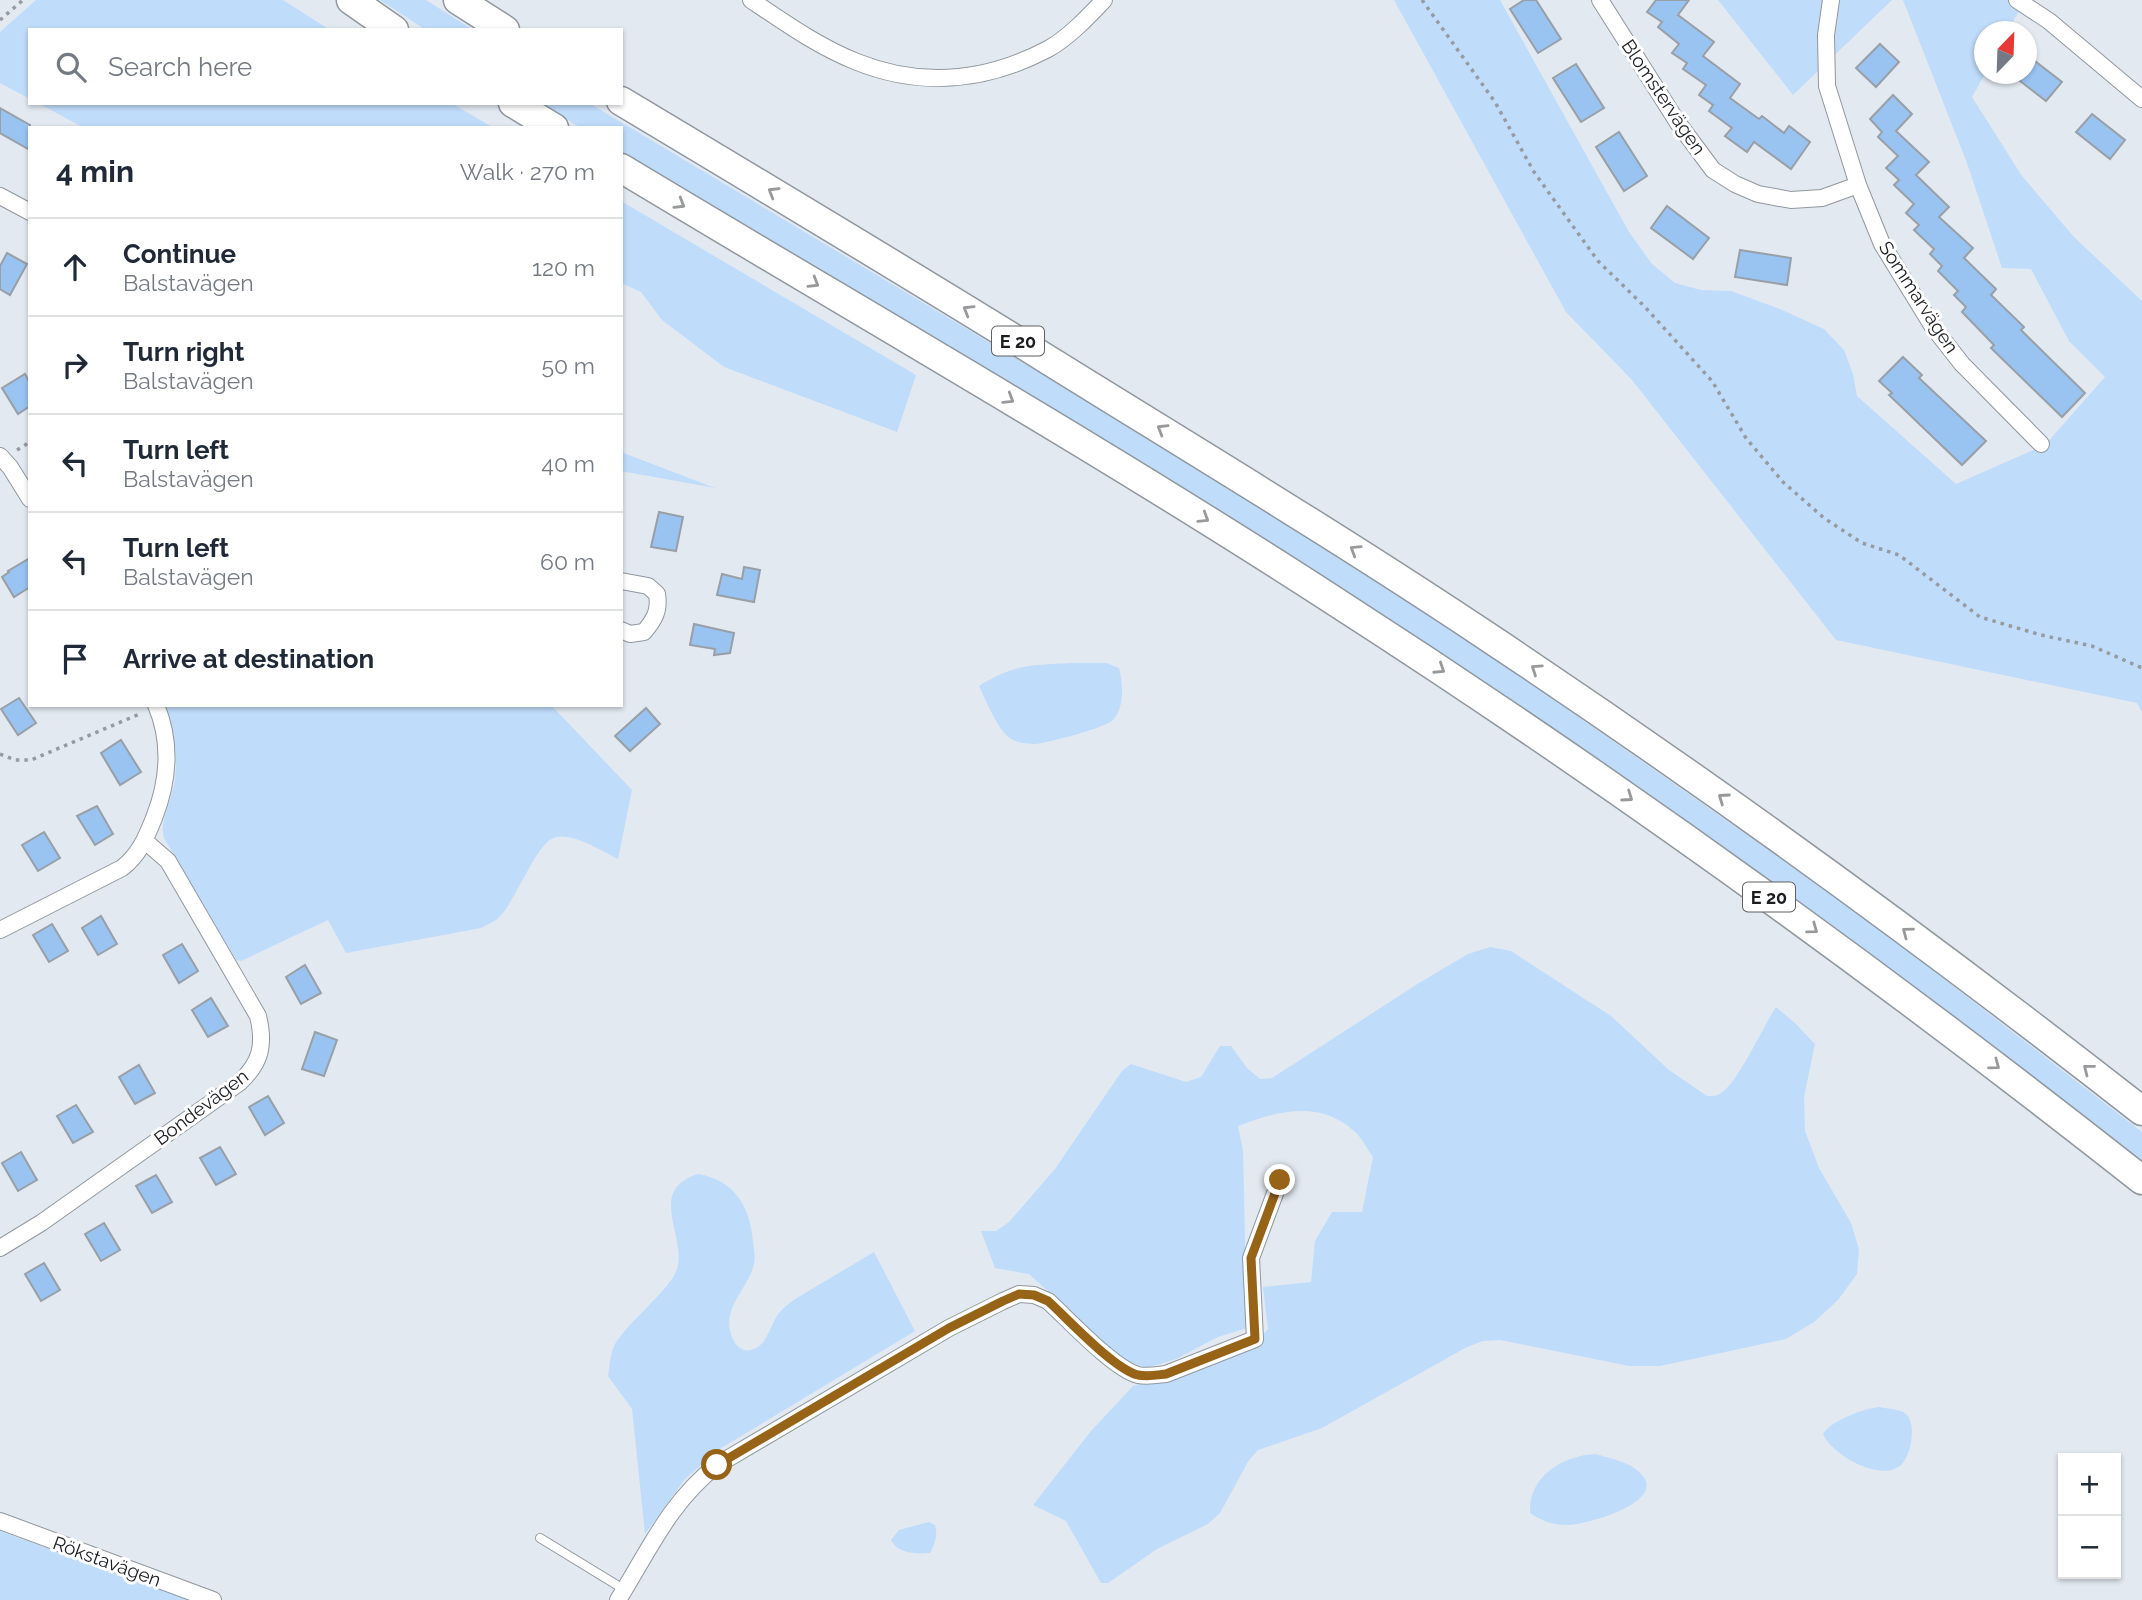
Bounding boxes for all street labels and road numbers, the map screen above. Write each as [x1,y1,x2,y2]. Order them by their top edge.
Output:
street label: Blomstervägen [1617,35,1711,159]
street label: Sommarvägen [1875,237,1963,357]
road number: E 20 [992,326,1044,356]
road number: E 20 [1743,882,1795,912]
street label: Bondevägen [150,1065,252,1149]
street label: Rökstavägen [50,1531,164,1591]

